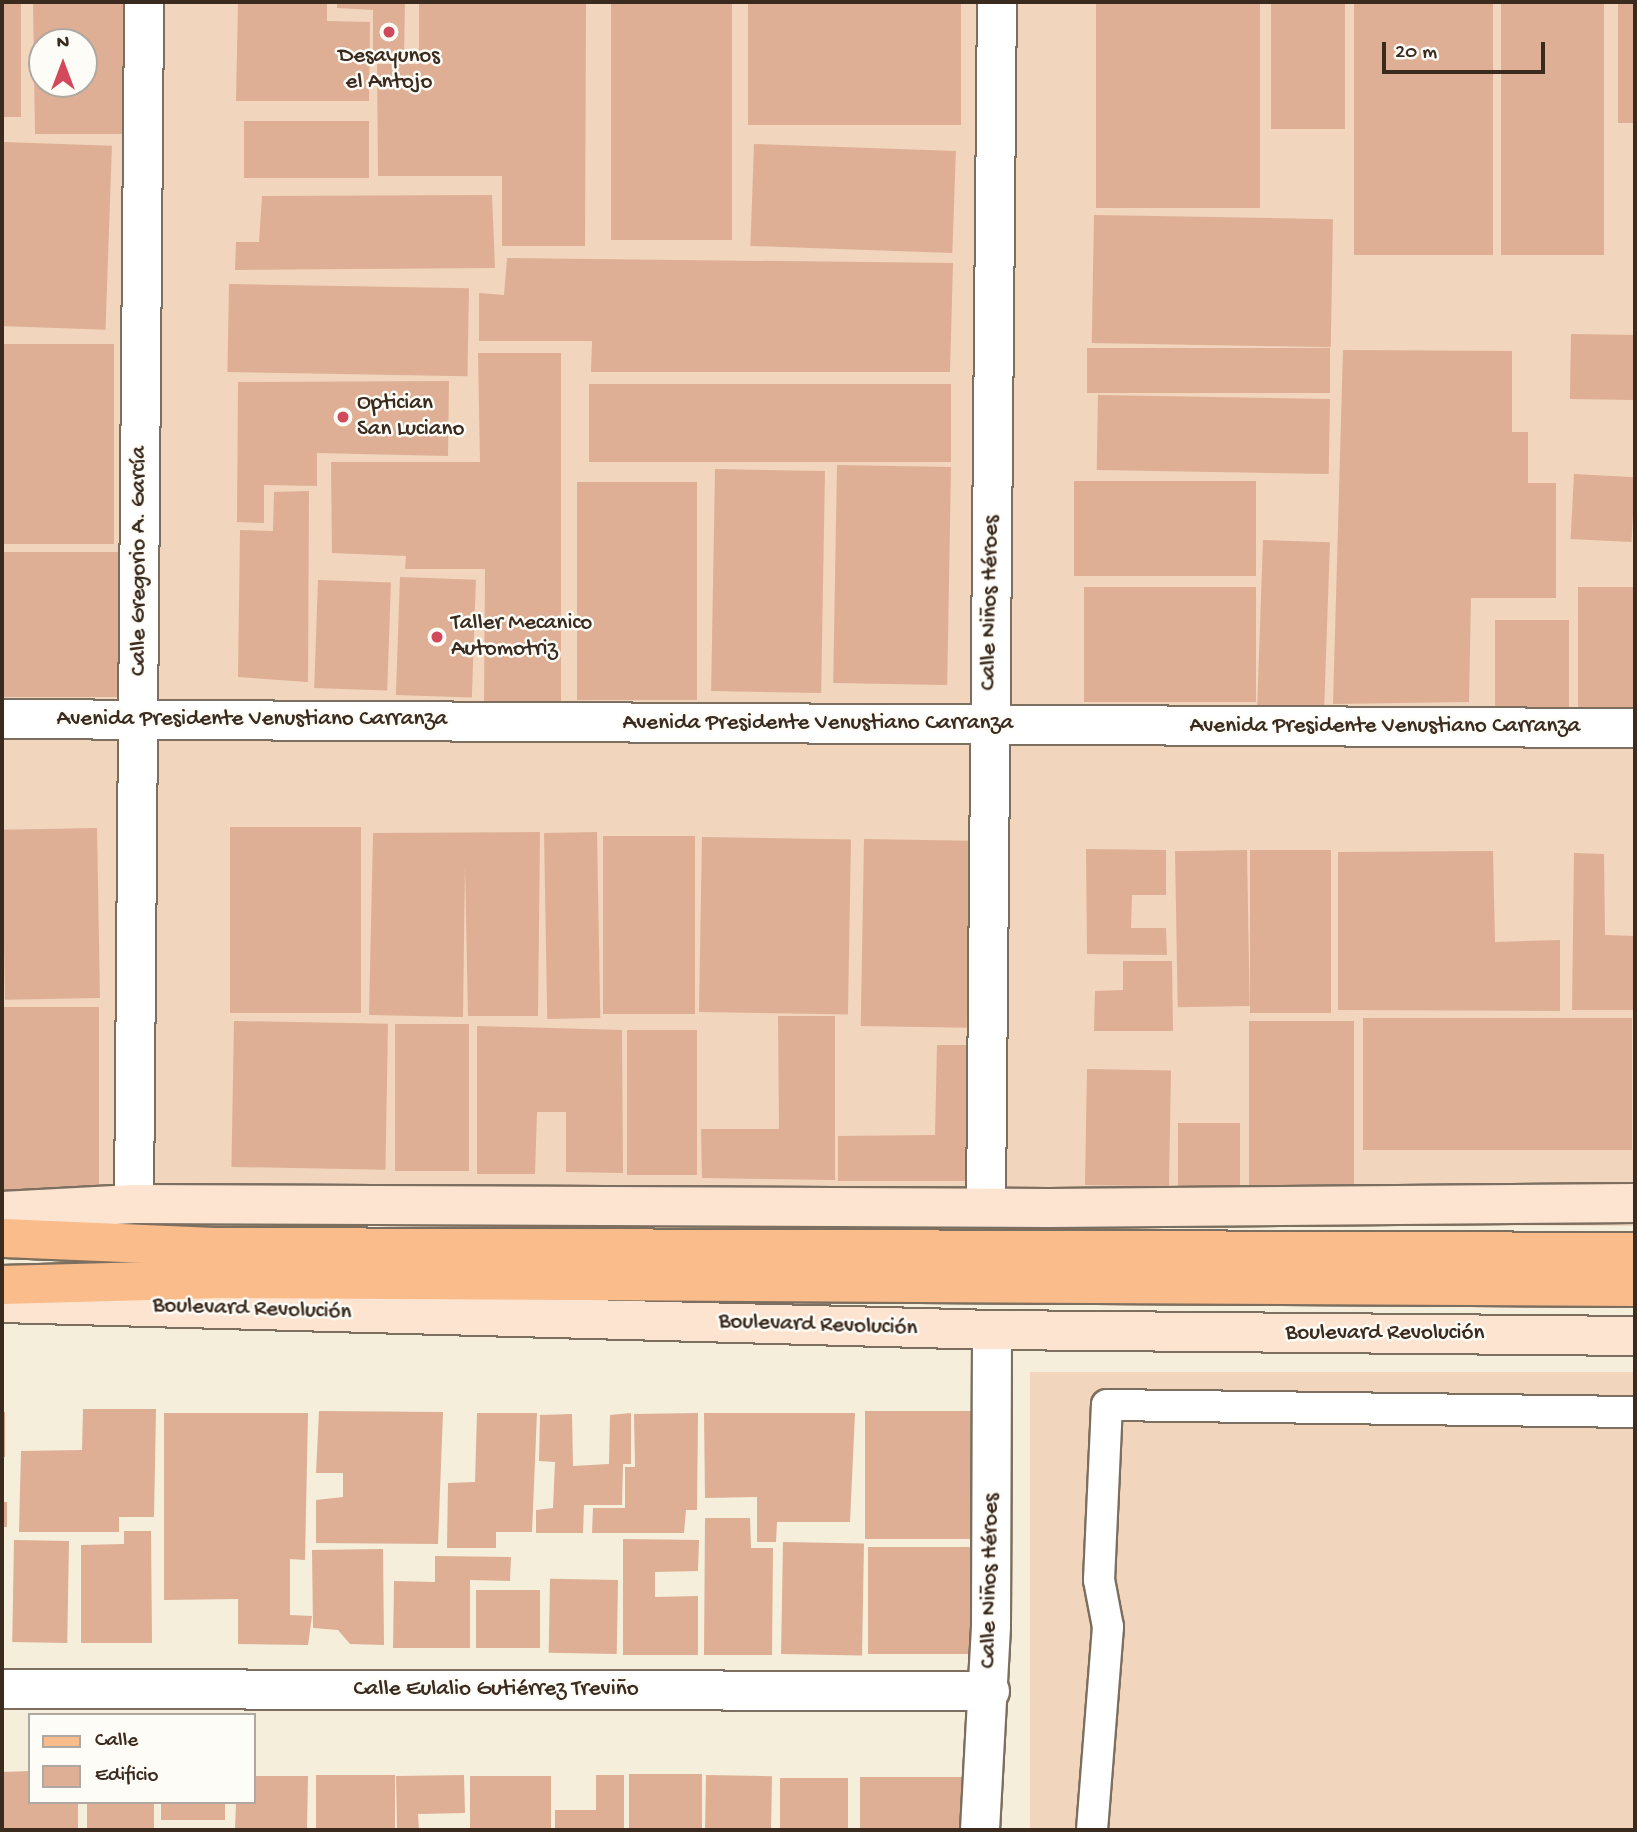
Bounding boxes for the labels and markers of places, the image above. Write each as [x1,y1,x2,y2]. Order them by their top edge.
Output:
marker: Desayunos el Antojo [381,24,397,40]
place label: Desayunos el Antojo [338,43,440,97]
place label: Optician San Luciano [357,390,464,444]
marker: Optician San Luciano [335,409,351,425]
place label: Taller Mecanico Automotriz [451,610,592,664]
marker: Taller Mecanico Automotriz [429,629,445,645]

